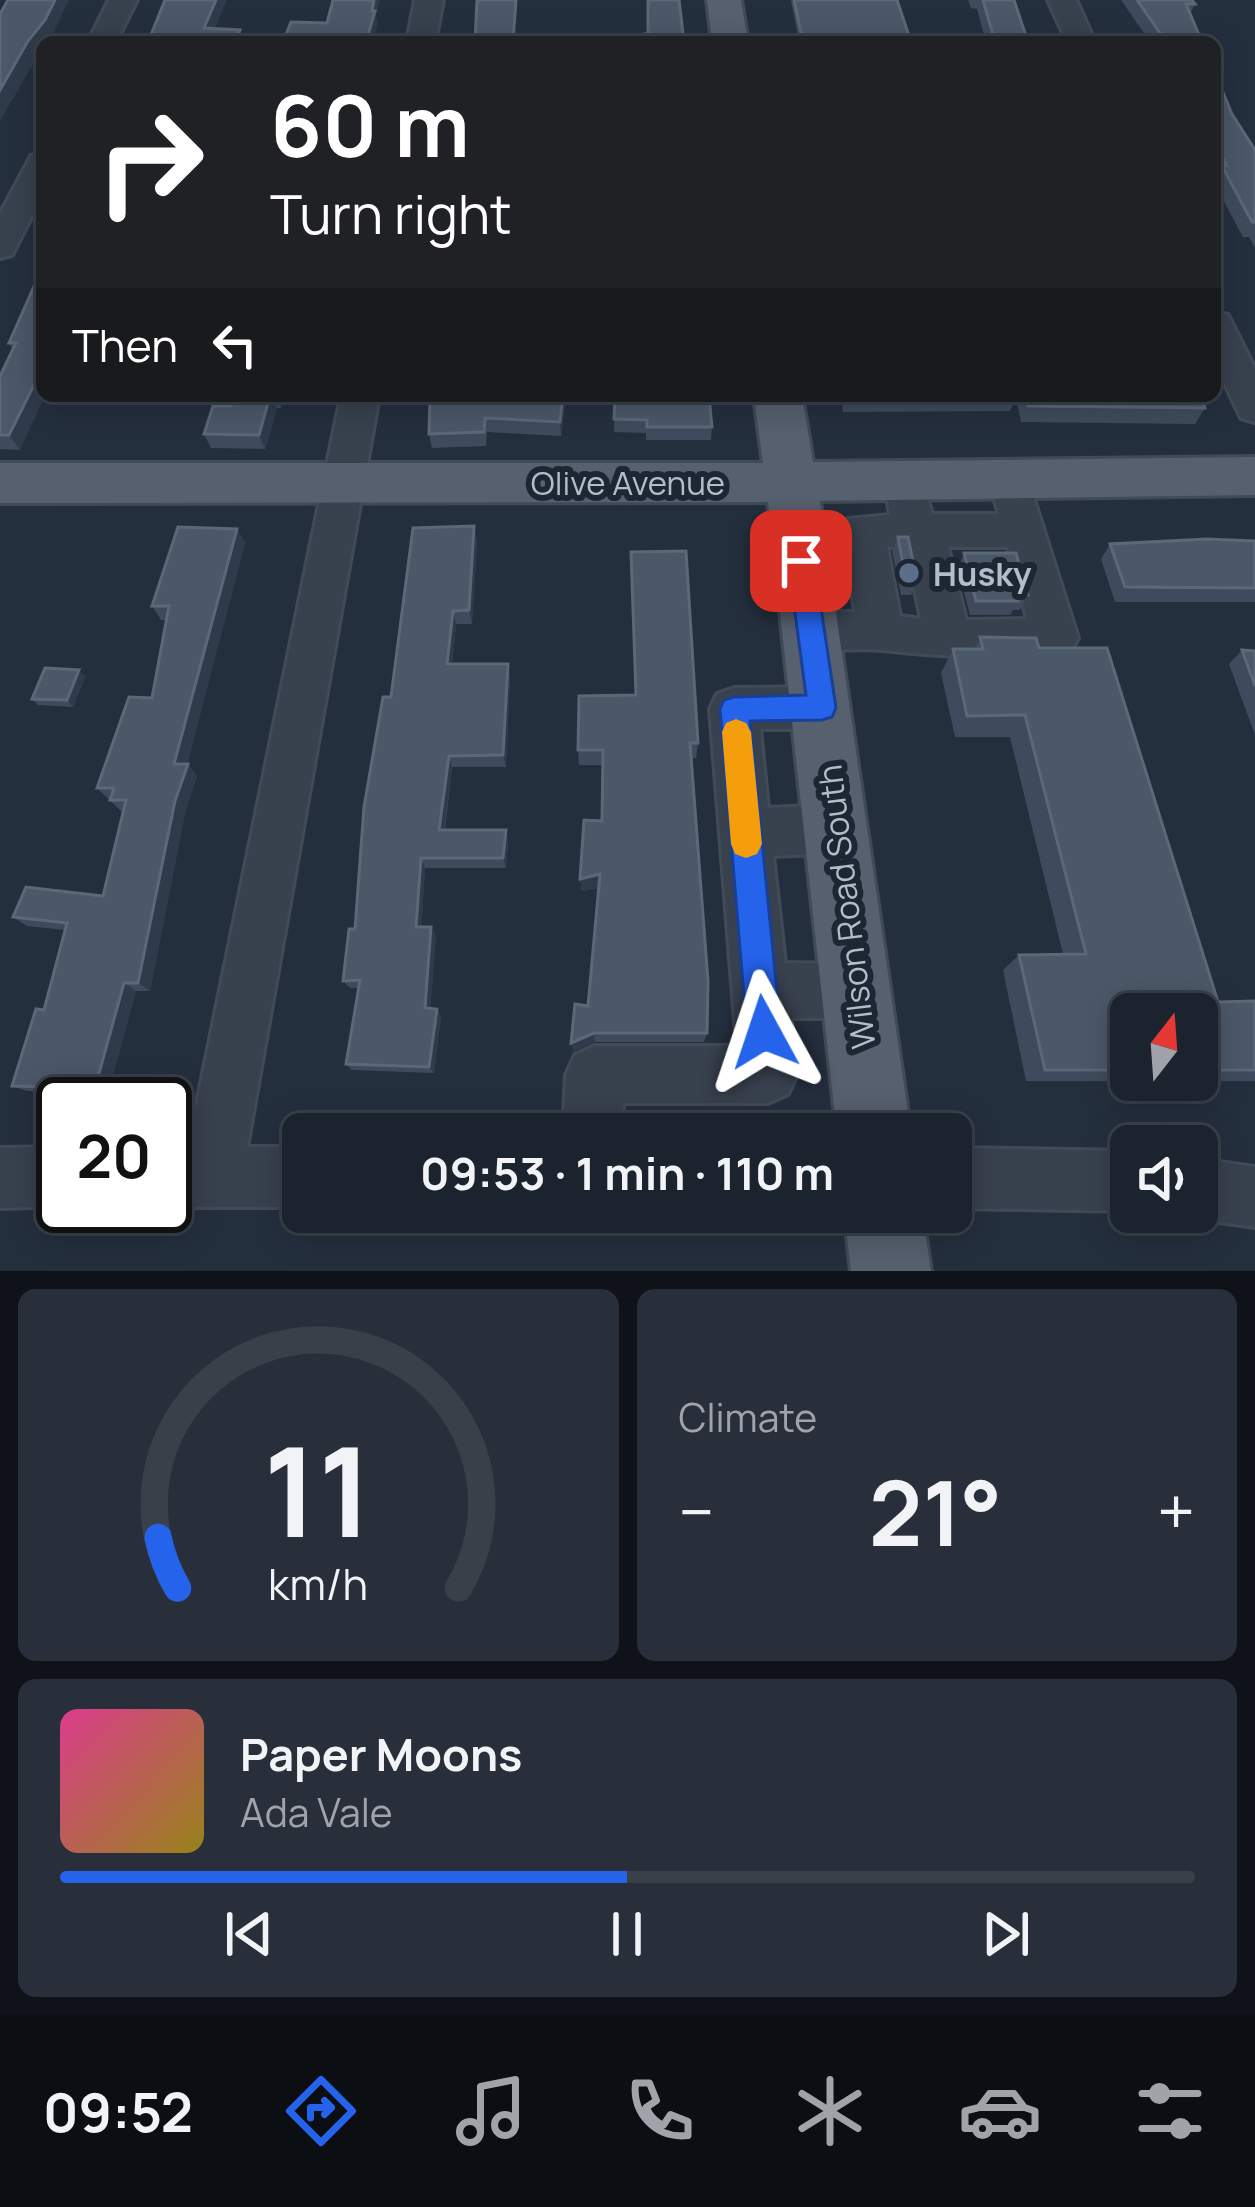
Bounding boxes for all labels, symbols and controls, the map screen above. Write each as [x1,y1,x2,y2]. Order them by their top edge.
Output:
text: 60 m [270,67,470,182]
icon: right [72,84,228,240]
text: Turn right [270,176,512,250]
icon: left [202,312,268,378]
text: Then [72,314,178,376]
street label: Olive Avenue [531,460,725,505]
pin [750,510,852,612]
icon: arrive [768,528,834,594]
place label: Husky [933,551,1032,596]
marker: Husky [896,560,922,586]
street label: Wilson Road South [806,762,886,1052]
position arrow [701,969,827,1095]
north arrow [1110,993,1218,1101]
map controls [1110,993,1218,1233]
speed limit sign: 20 [36,1077,192,1233]
button: sound [1110,1125,1218,1233]
text: 09:53 · 1 min · 110 m [420,1142,834,1204]
text: Climate [679,1390,817,1444]
text: 11 [264,1404,373,1574]
text: 21° [869,1450,1002,1573]
text: − [679,1466,714,1556]
text: + [1157,1466,1195,1556]
text: km/h [268,1554,368,1613]
text: Paper Moons [240,1723,522,1785]
text: Ada Vale [240,1785,393,1839]
icon: previous [216,1901,282,1967]
icon: pause [594,1901,660,1967]
icon: next [973,1901,1039,1967]
icon: directions [279,2069,363,2153]
icon: music [449,2069,533,2153]
icon: phone [618,2069,702,2153]
icon: climate [788,2069,872,2153]
icon: car [958,2069,1042,2153]
icon: filters [1128,2069,1212,2153]
text: 09:52 [43,2074,193,2148]

